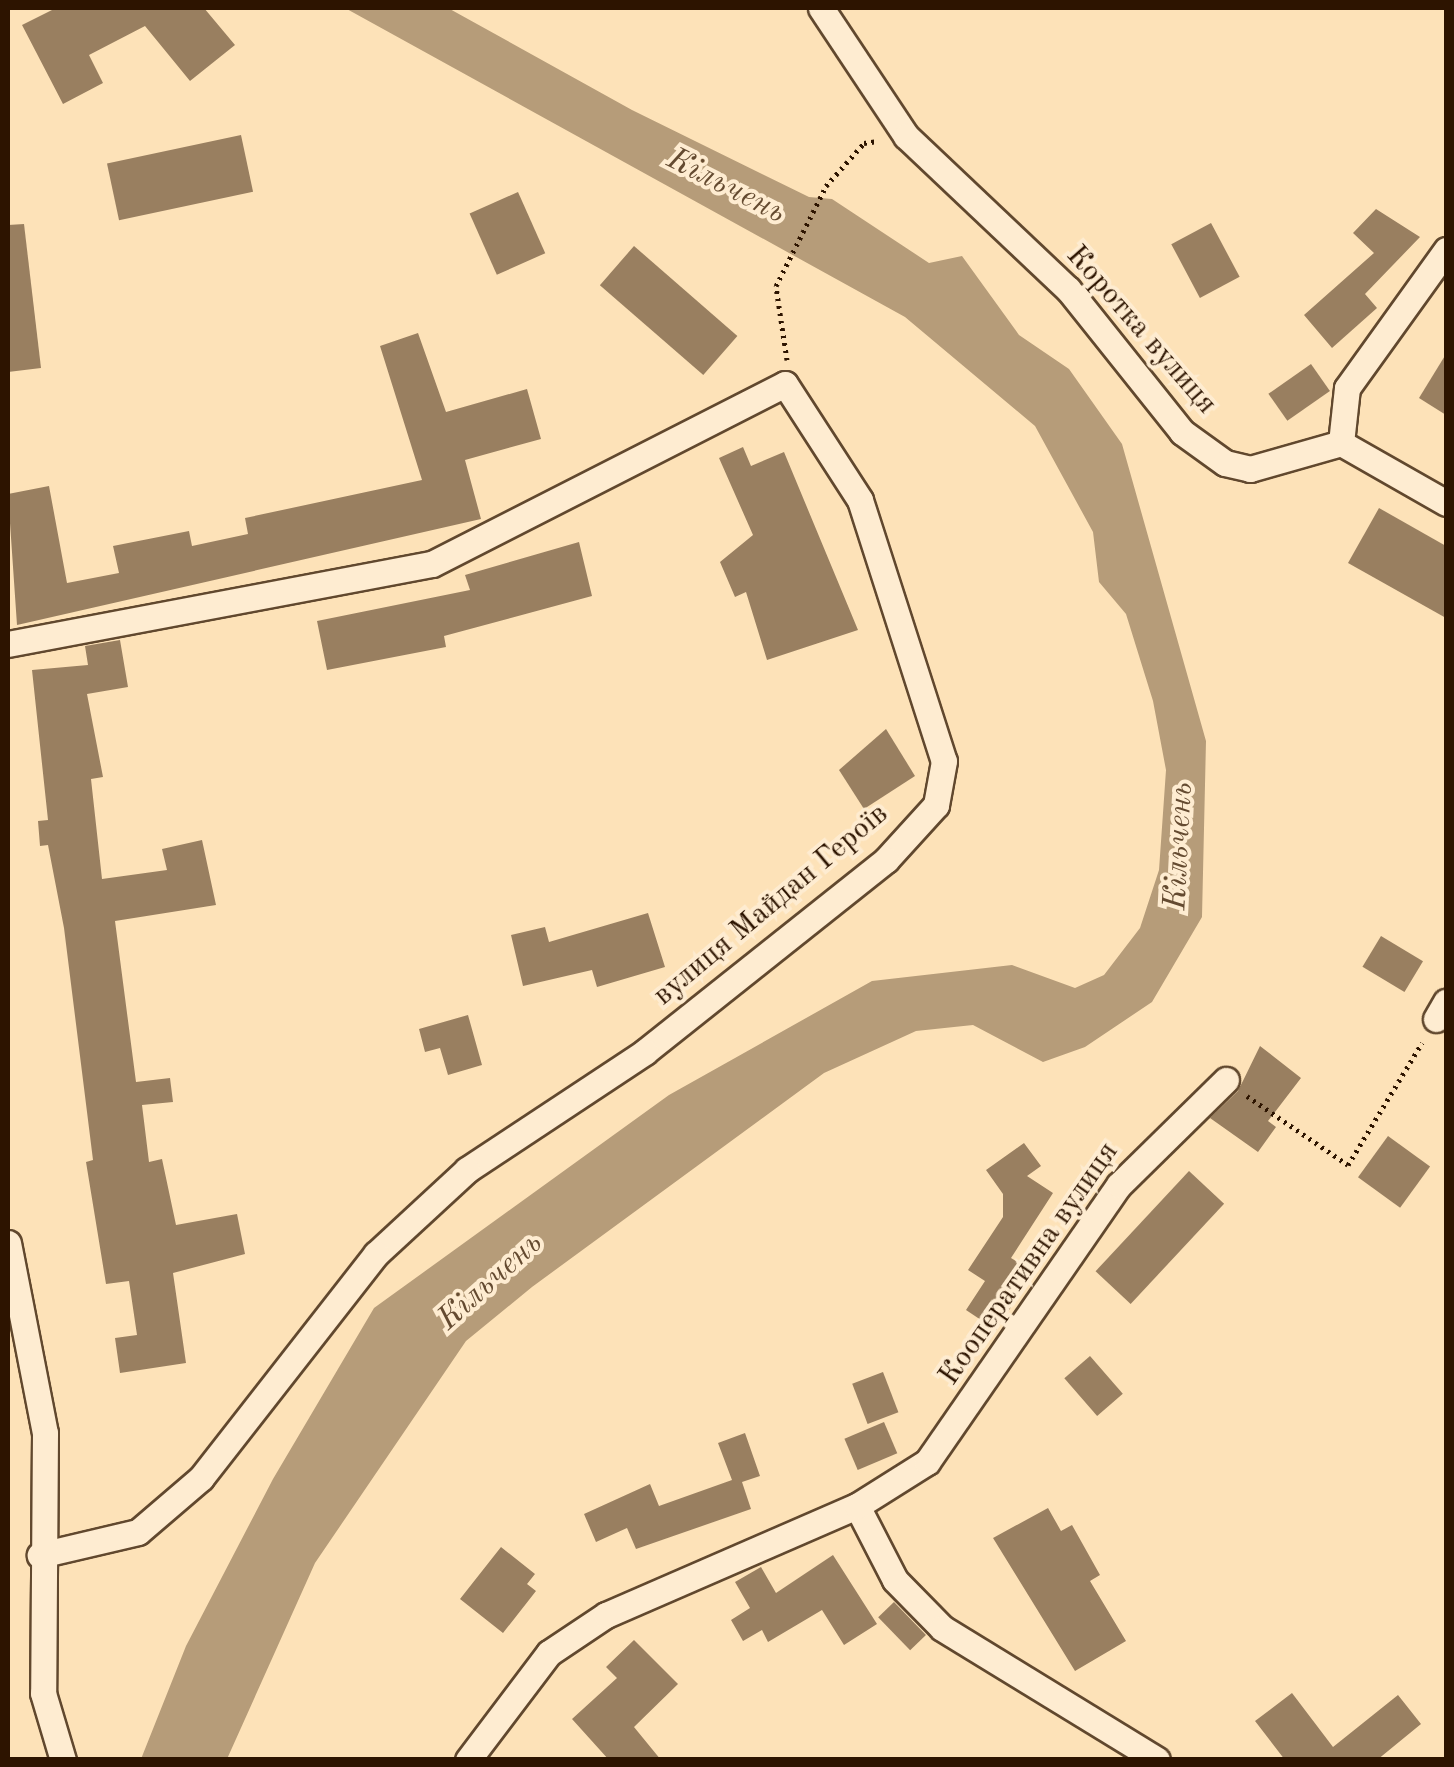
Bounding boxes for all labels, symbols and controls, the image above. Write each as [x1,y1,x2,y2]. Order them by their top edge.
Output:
water label: Кільчень [660,141,792,233]
street label: Коротка вулиця [1058,238,1224,422]
water label: Кільчень [1157,781,1203,911]
street label: вулиця Майдан Героїв [646,796,896,1014]
street label: Кооперативна вулиця [932,1136,1126,1392]
water label: Кільчень [431,1225,551,1339]

